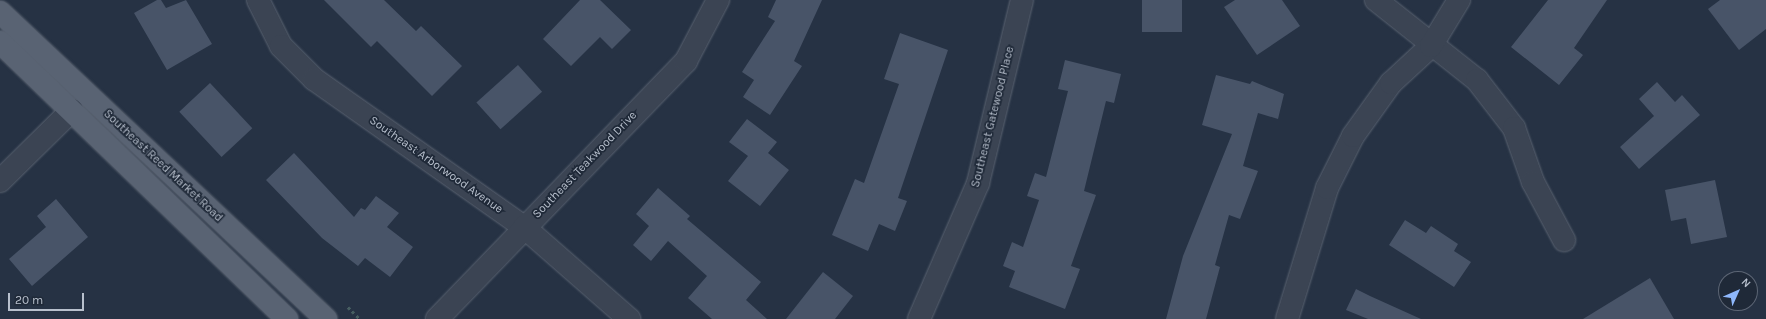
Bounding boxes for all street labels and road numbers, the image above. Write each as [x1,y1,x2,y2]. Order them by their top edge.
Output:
street label: Southeast Gatewood Place [968,45,1018,189]
street label: Southeast Reed Market Road [100,107,226,225]
street label: Southeast Teakwood Drive [530,108,640,222]
street label: Southeast Arborwood Avenue [366,113,506,217]

